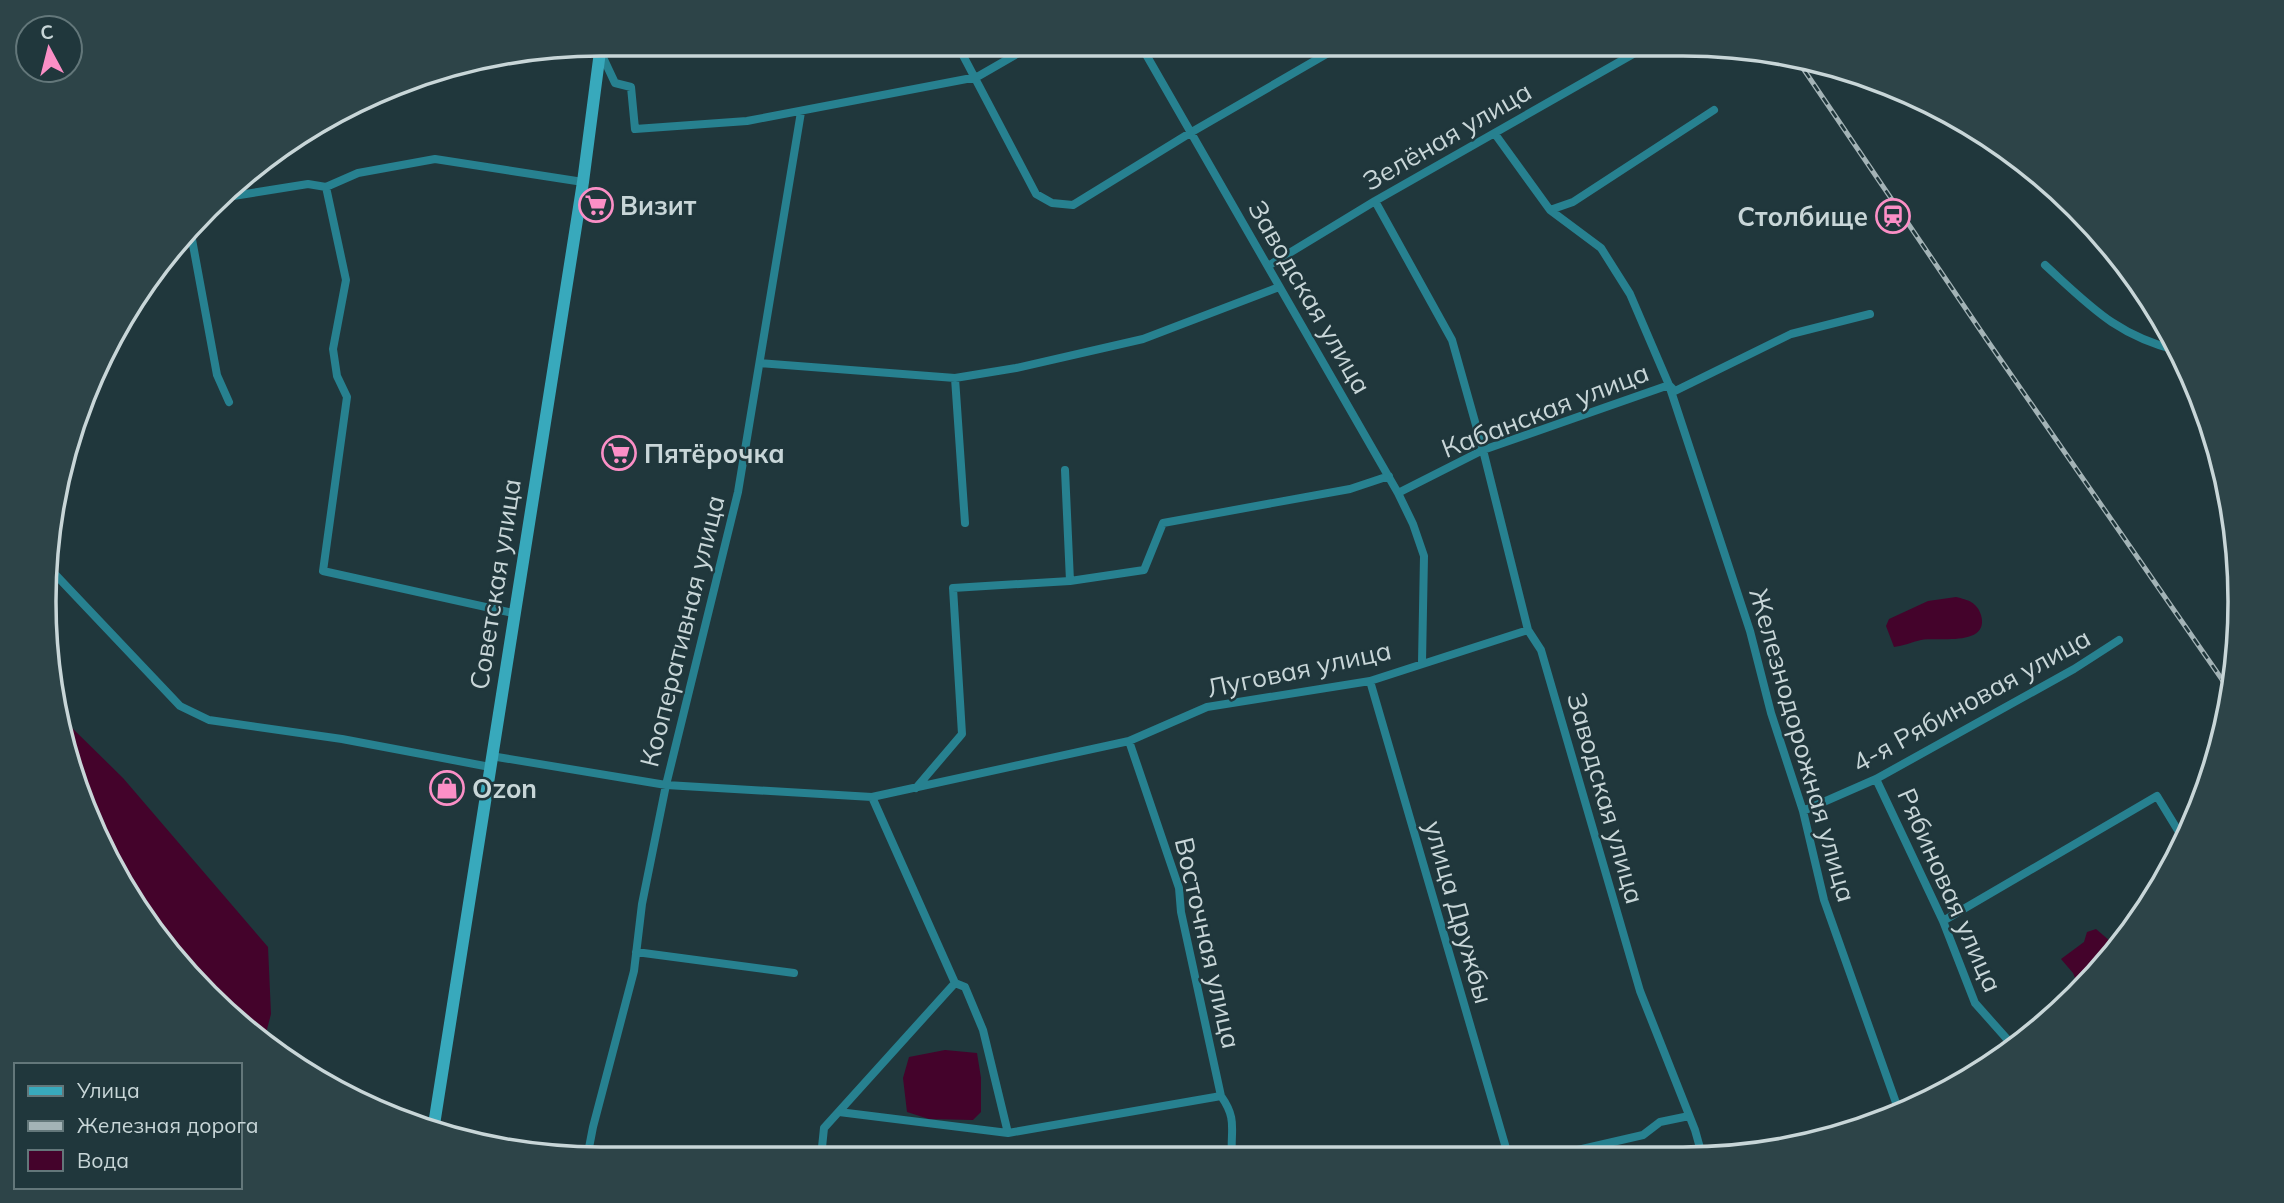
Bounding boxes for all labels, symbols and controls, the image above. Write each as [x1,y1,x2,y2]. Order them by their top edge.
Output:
north arrow [14,14,84,84]
text: С [39,19,55,45]
street label: Зелёная улица [1357,74,1537,198]
supermarket icon: Визит [577,186,615,224]
place label: Визит [620,189,697,222]
street label: Заводская улица [1241,194,1379,400]
station icon: Столбище [1874,197,1912,235]
place label: Столбище [1737,200,1868,233]
street label: Кабанская улица [1437,355,1653,465]
supermarket icon: Пятёрочка [600,434,638,472]
place label: Пятёрочка [644,437,785,470]
street label: Советская улица [462,476,528,692]
street label: Кооперативная улица [632,492,732,770]
street label: Железнодорожная улица [1742,584,1864,906]
street label: 4-я Рябиновая улица [1846,621,2096,779]
street label: Луговая улица [1204,633,1394,705]
street label: Заводская улица [1560,689,1652,907]
shop icon: Ozon [428,769,466,807]
place label: Ozon [472,772,537,805]
street label: Рябиновая улица [1890,783,2010,997]
street label: улица Дружбы [1417,817,1501,1007]
street label: Восточная улица [1168,834,1248,1052]
legend [14,1063,242,1189]
text: Улица [76,1077,140,1103]
text: Железная дорога [77,1112,259,1138]
text: Вода [77,1147,129,1173]

